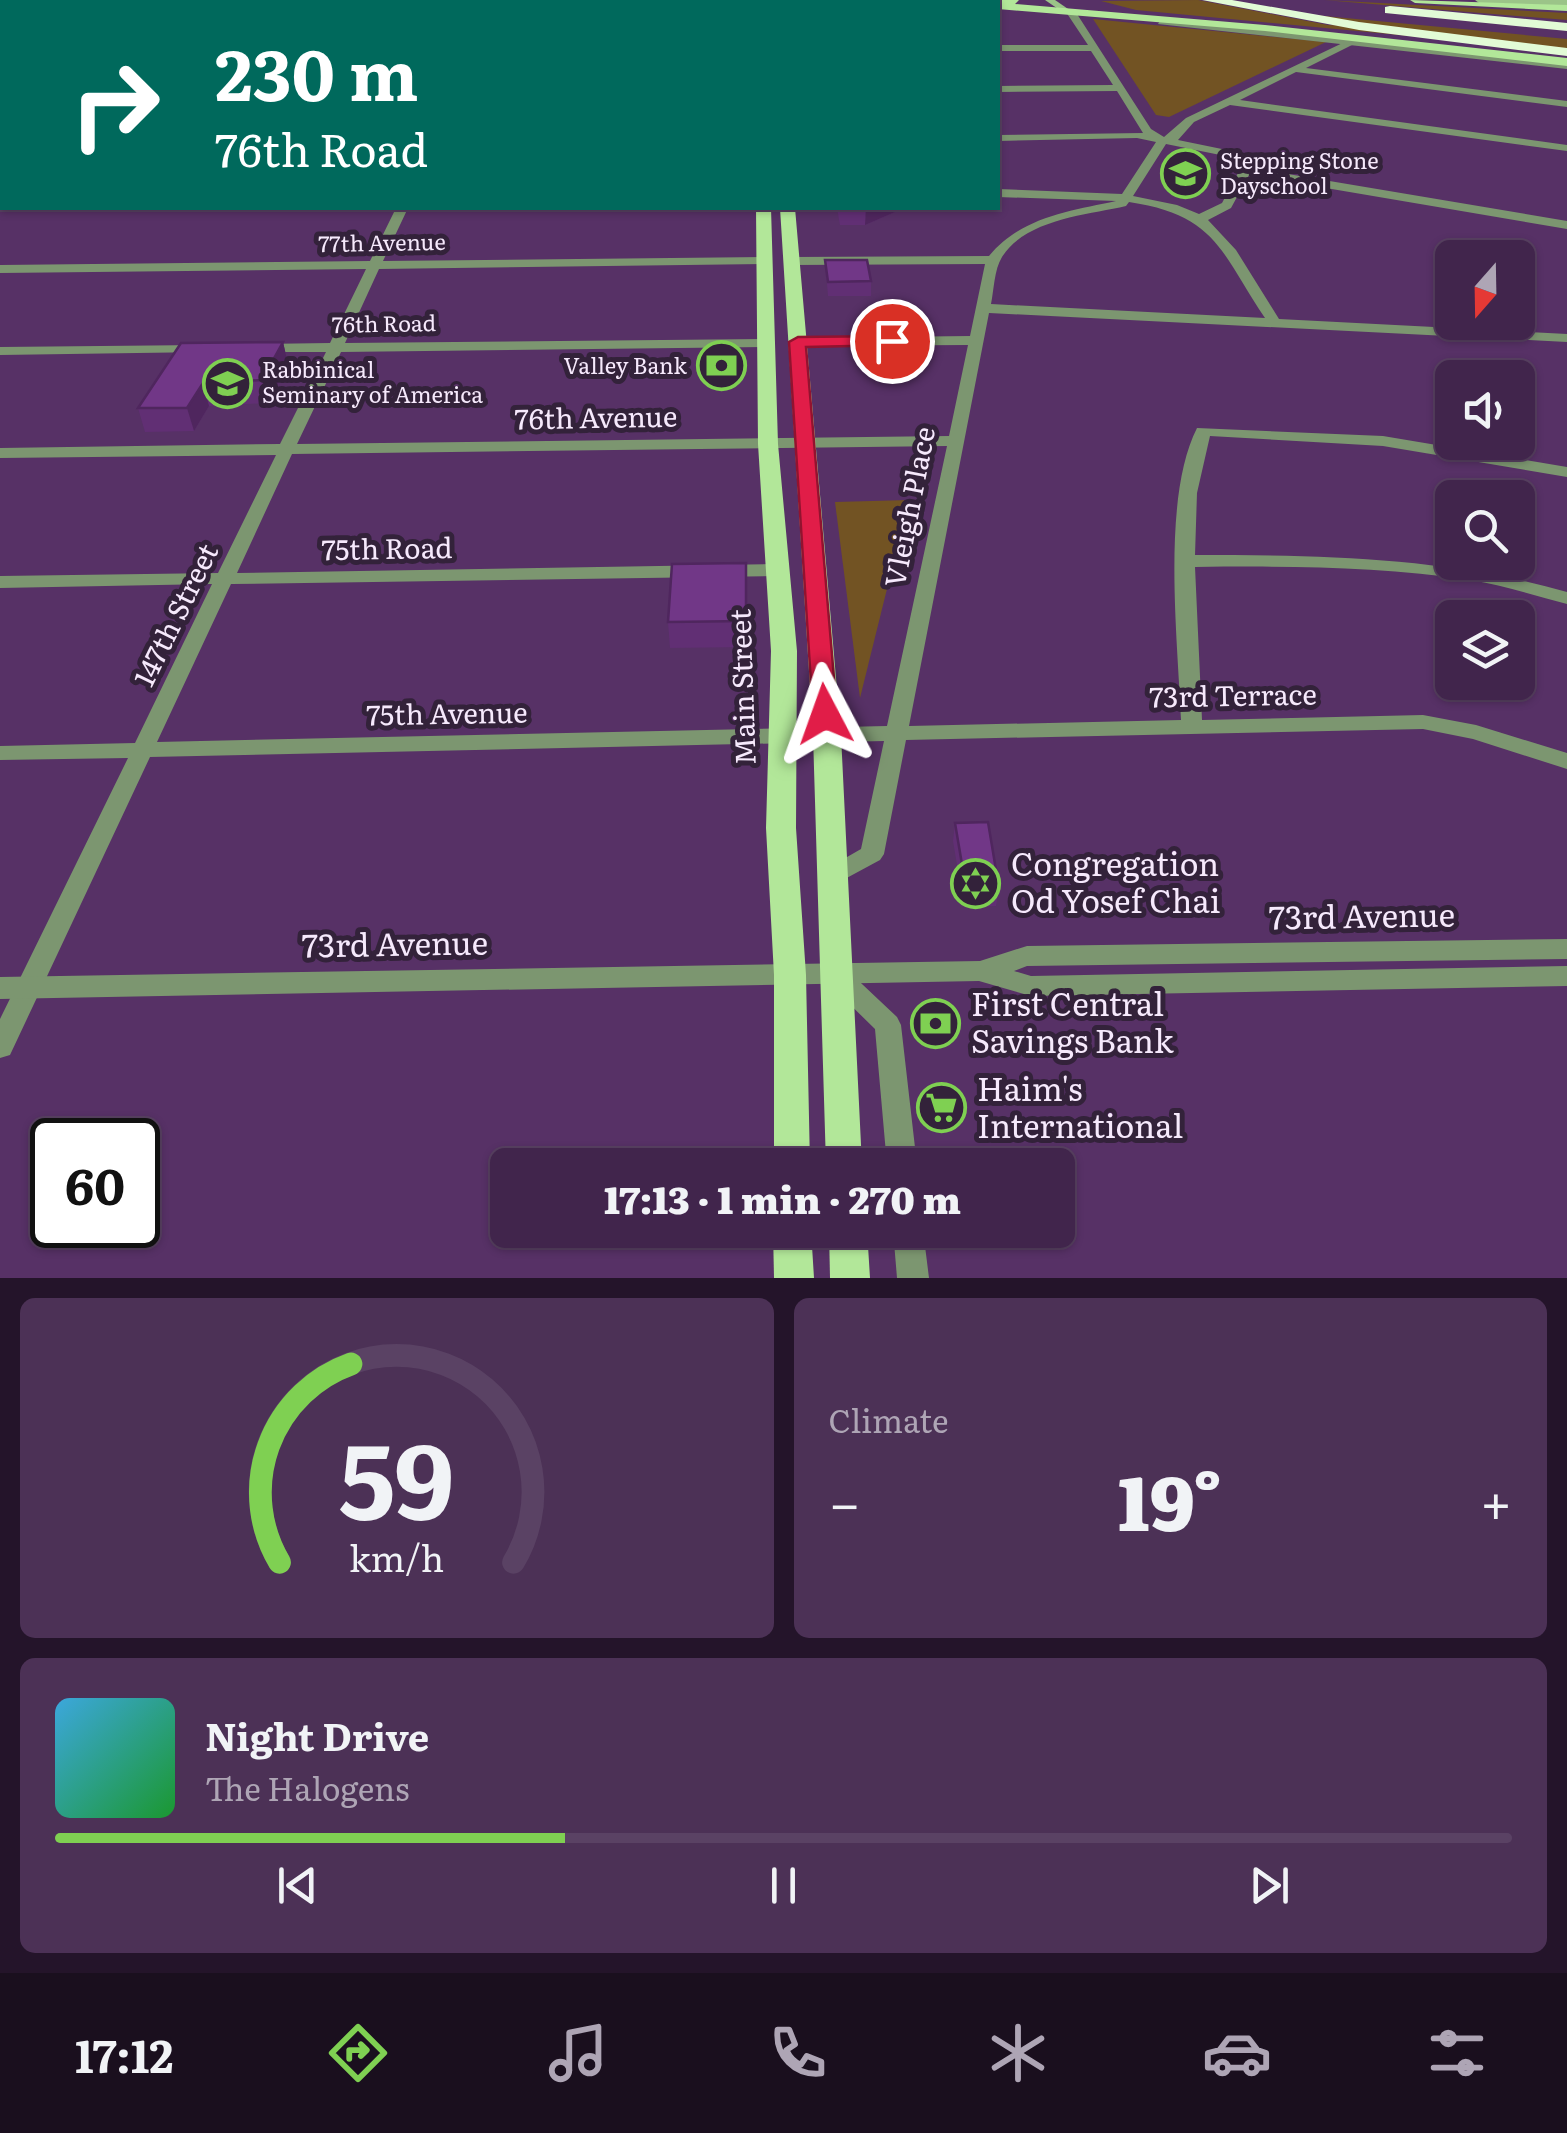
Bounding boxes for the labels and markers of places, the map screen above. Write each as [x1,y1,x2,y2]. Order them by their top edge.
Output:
place label: Stepping Stone Dayschool [1220,143,1379,201]
school or university icon: Stepping Stone Dayschool [1159,148,1211,200]
pin [850,299,935,384]
bank icon: Valley Bank [696,340,748,392]
place label: Valley Bank [564,348,688,381]
place label: Rabbinical Seminary of America [262,352,483,410]
school or university icon: Rabbinical Seminary of America [201,357,253,409]
place label: Congregation Od Yosef Chai [1011,838,1220,923]
synagogue icon: Congregation Od Yosef Chai [950,857,1002,909]
place label: First Central Savings Bank [971,978,1174,1063]
bank icon: First Central Savings Bank [910,997,962,1049]
place label: Haim's International [977,1063,1183,1148]
supermarket icon: Haim's International [916,1082,968,1134]

